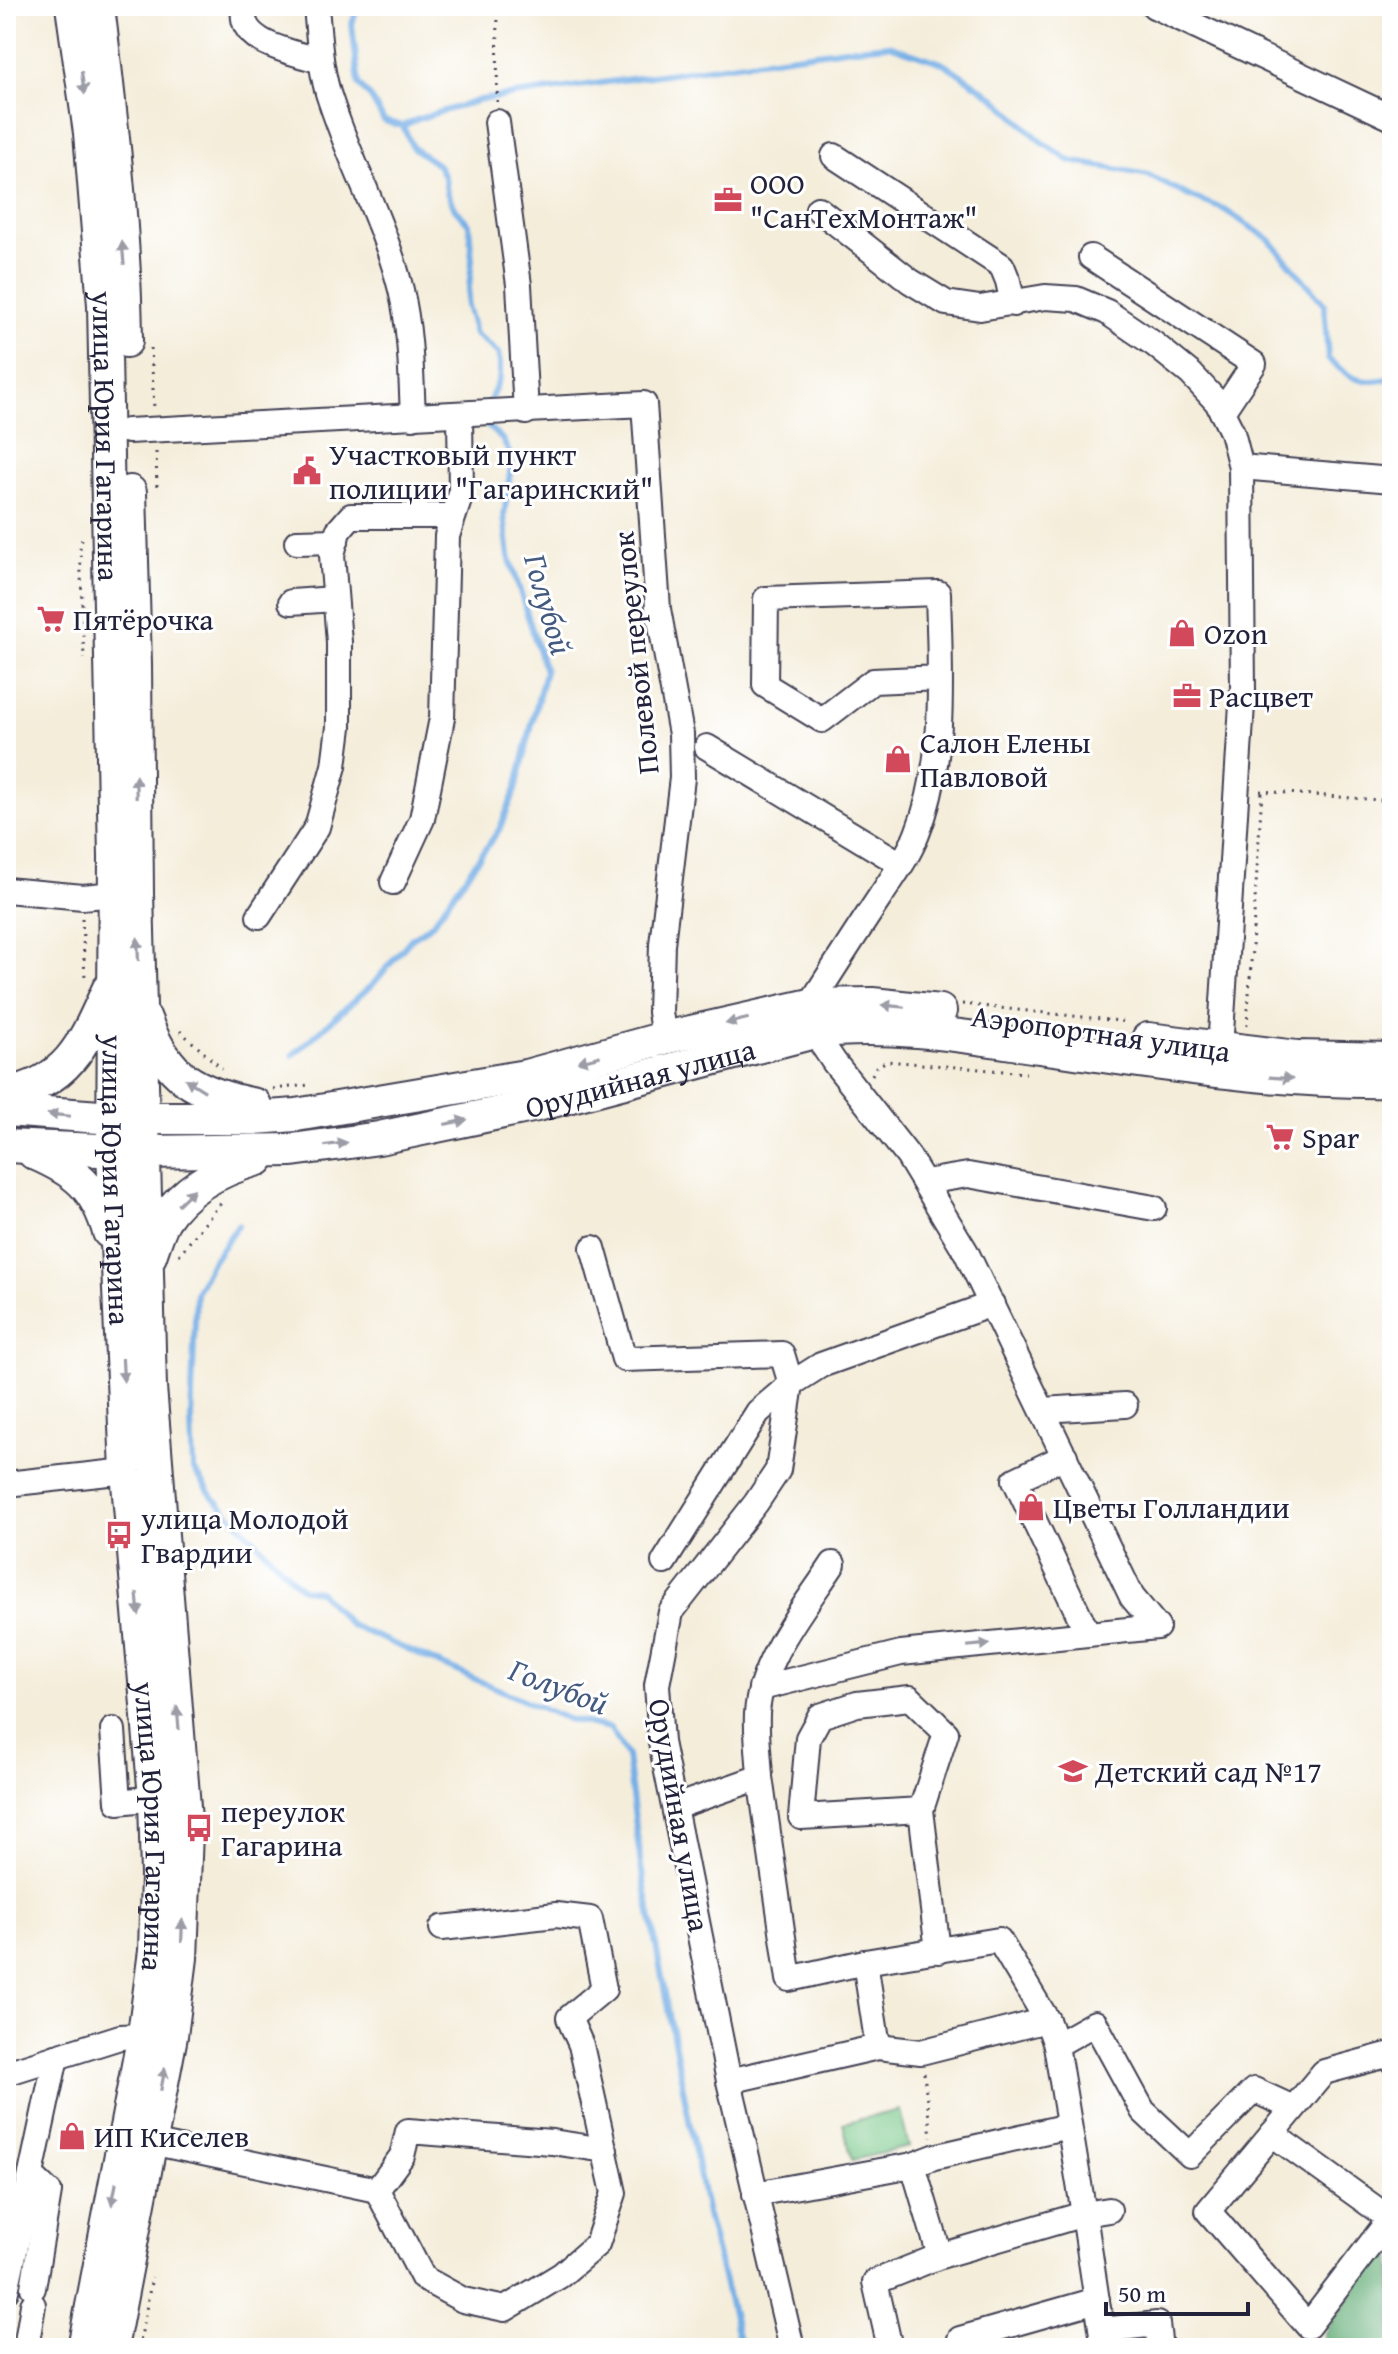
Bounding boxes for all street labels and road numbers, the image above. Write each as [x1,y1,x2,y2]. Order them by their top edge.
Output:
street label: улица Юрия Гагарина [81,288,132,583]
street label: Полевой переулок [600,529,670,776]
street label: Аэропортная улица [969,993,1234,1073]
street label: Орудийная улица [521,1026,761,1129]
street label: улица Юрия Гагарина [91,1034,143,1327]
street label: улица Юрия Гагарина [123,1679,179,1975]
street label: Орудийная улица [638,1695,722,1936]

